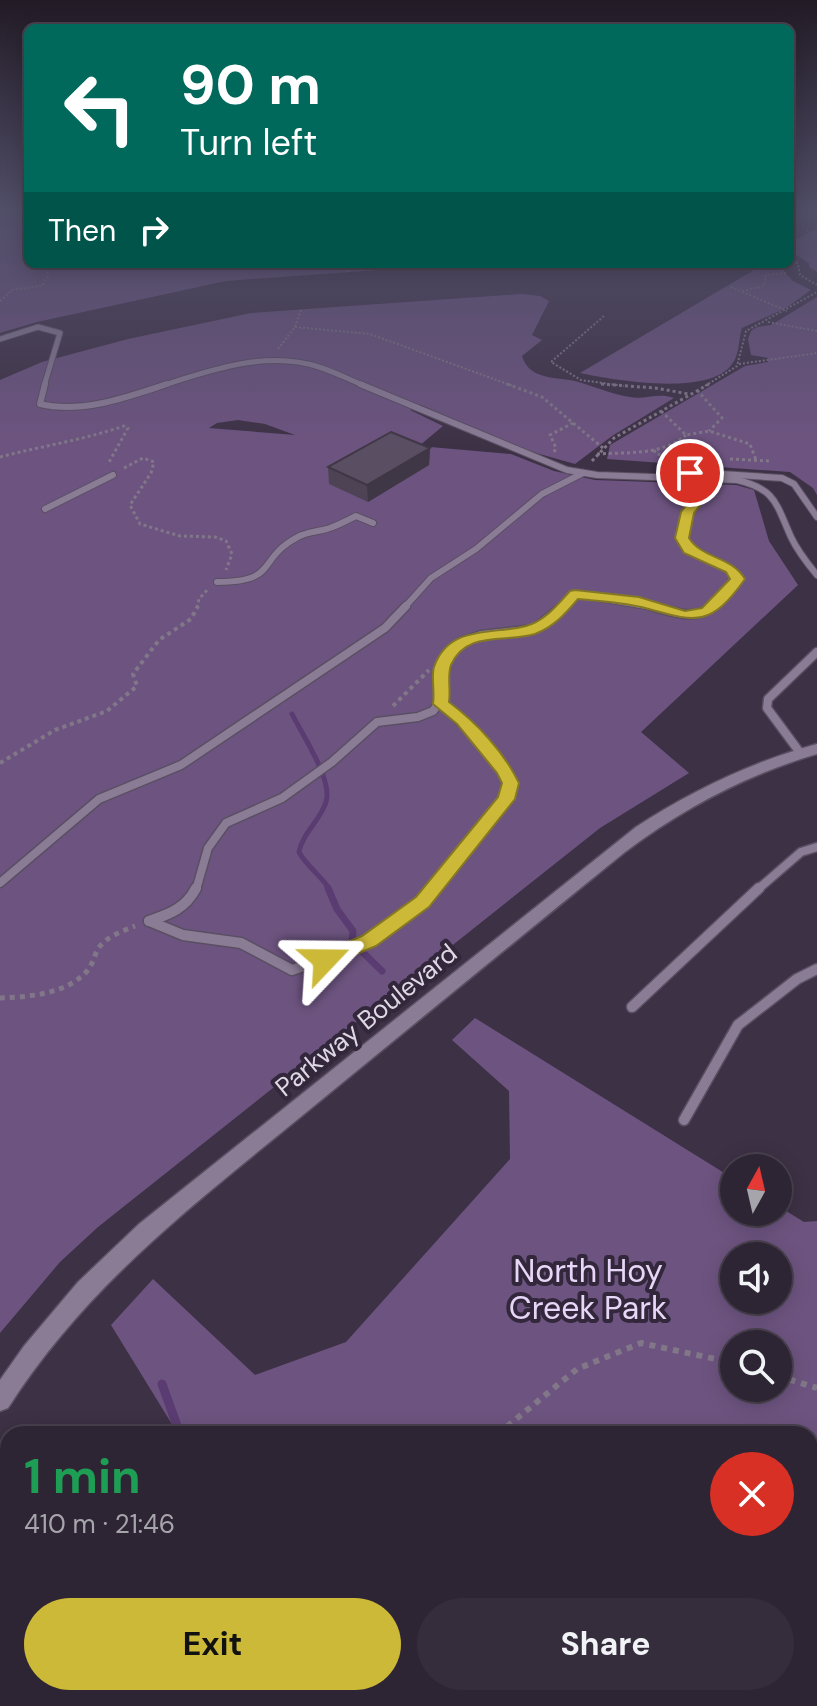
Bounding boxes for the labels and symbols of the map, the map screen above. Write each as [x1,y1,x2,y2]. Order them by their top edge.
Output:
pin [656,439,724,507]
position arrow [283,918,367,1002]
street label: Parkway Boulevard [268,936,464,1104]
north arrow [720,1154,792,1226]
park label: North Hoy Creek Park [509,1250,667,1329]

